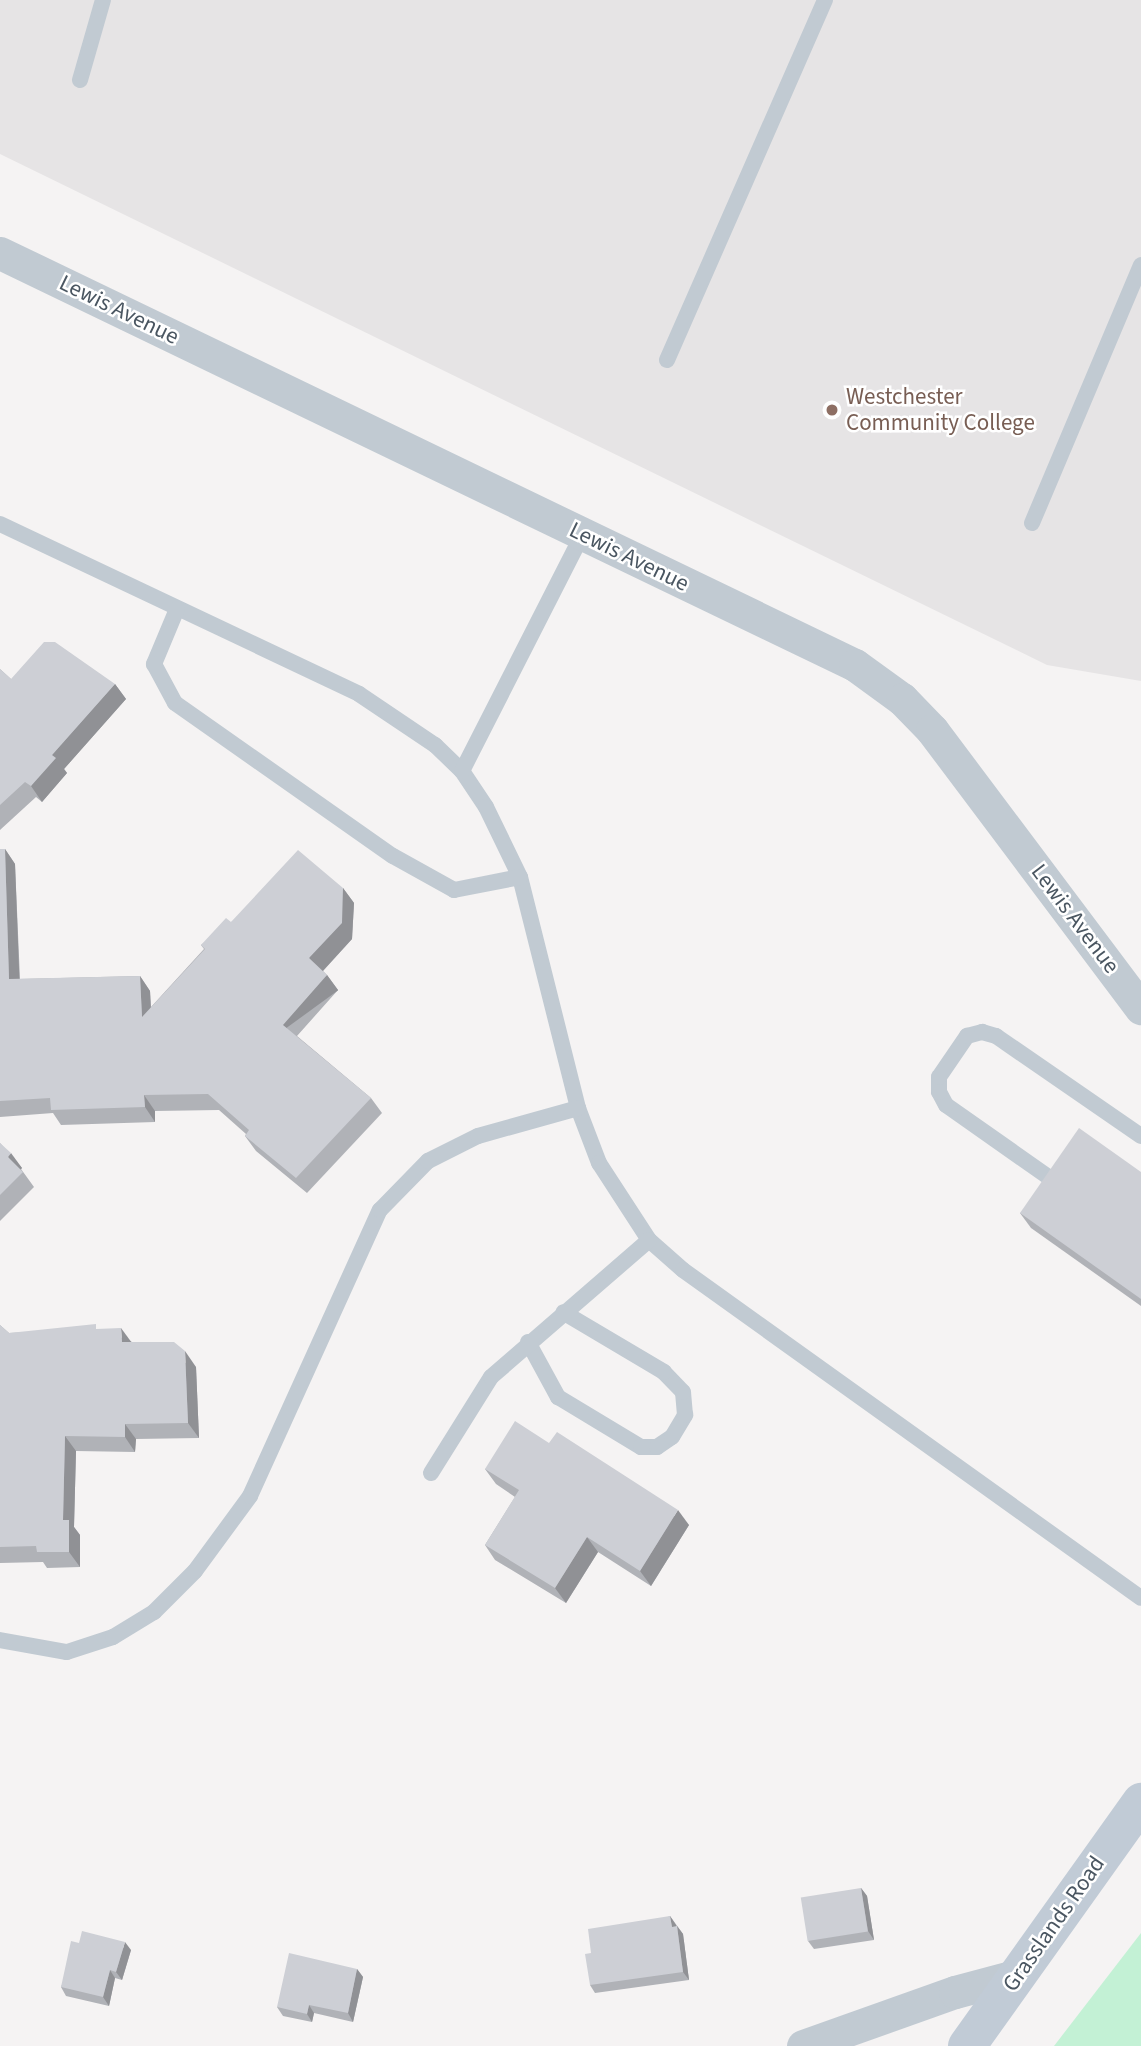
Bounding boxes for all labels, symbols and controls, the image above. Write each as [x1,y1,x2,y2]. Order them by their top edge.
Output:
street label: Lewis Avenue [55,269,183,351]
place label: Westchester Community College [846,383,1035,437]
marker: Westchester Community College [824,402,840,418]
street label: Lewis Avenue [565,516,693,598]
street label: Lewis Avenue [1025,859,1125,979]
street label: Grasslands Road [997,1851,1111,1997]

